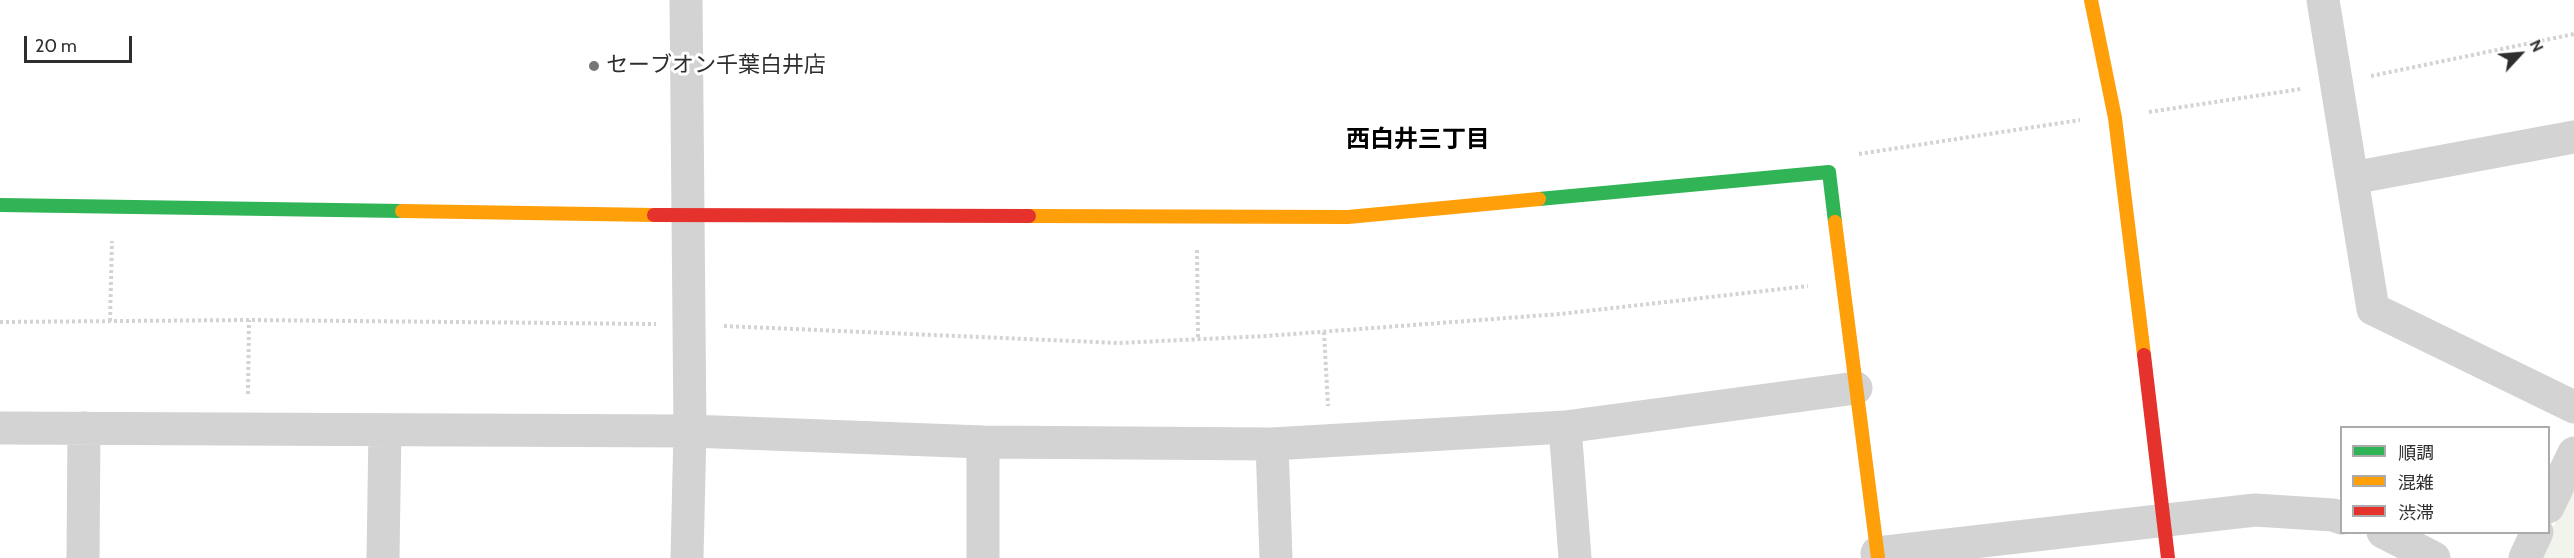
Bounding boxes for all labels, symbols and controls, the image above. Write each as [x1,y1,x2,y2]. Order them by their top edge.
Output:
scale bar [27,24,135,62]
north arrow [2490,24,2550,84]
text: 20 m [35,35,77,57]
text: N [2526,37,2548,55]
place label: セーブオン千葉白井店 [606,53,826,79]
marker: セーブオン千葉白井店 [587,59,601,73]
district label: 西白井三丁目 [1346,126,1490,154]
legend [2340,426,2550,534]
text: 順調 [2398,442,2434,464]
text: 混雑 [2398,472,2434,494]
text: 渋滞 [2398,502,2434,524]

